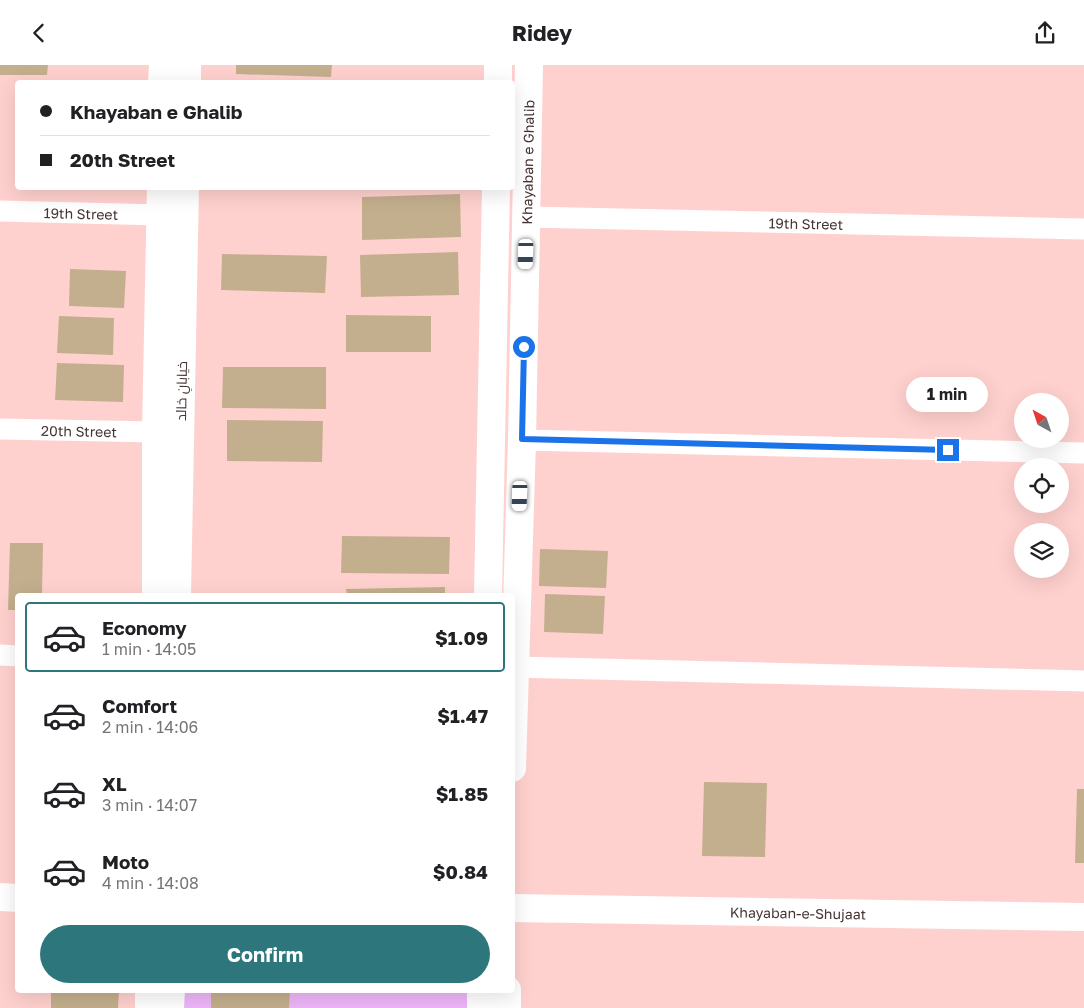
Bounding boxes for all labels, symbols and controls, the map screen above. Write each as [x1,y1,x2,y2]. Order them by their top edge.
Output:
icon: back [25,19,53,47]
text: Ridey [512,19,572,46]
icon: share [1031,19,1059,47]
text: Khayaban e Ghalib [70,100,242,123]
street label: Khayaban e Ghalib [518,100,537,225]
text: 20th Street [70,148,175,171]
street label: 19th Street [44,204,118,222]
street label: 19th Street [769,214,843,232]
car [517,239,534,269]
route start [513,336,535,358]
street label: خیابانِ خالد [172,361,192,421]
callout: 1 min [907,377,989,413]
text: 1 min [927,384,967,404]
north arrow [1014,393,1069,447]
map controls [1014,393,1069,578]
street label: 20th Street [41,421,117,440]
route end [937,439,959,461]
button: locate [1014,458,1069,513]
car [511,481,528,511]
button: layers [1014,523,1069,578]
icon: car [42,615,87,660]
text: Economy [102,616,187,639]
text: $1.09 [435,626,488,649]
text: 1 min · 14:05 [102,639,196,659]
icon: car [42,693,87,738]
text: Comfort [102,694,177,717]
text: $1.47 [437,704,488,727]
text: 2 min · 14:06 [102,717,198,737]
icon: car [42,771,87,816]
text: XL [102,772,127,795]
text: $1.85 [436,782,488,805]
text: 3 min · 14:07 [102,795,197,815]
icon: car [42,849,87,894]
text: Moto [102,850,149,873]
text: $0.84 [433,860,488,883]
text: 4 min · 14:08 [102,873,199,893]
street label: Khayaban-e-Shujaat [730,903,866,922]
button: Confirm [40,925,490,983]

